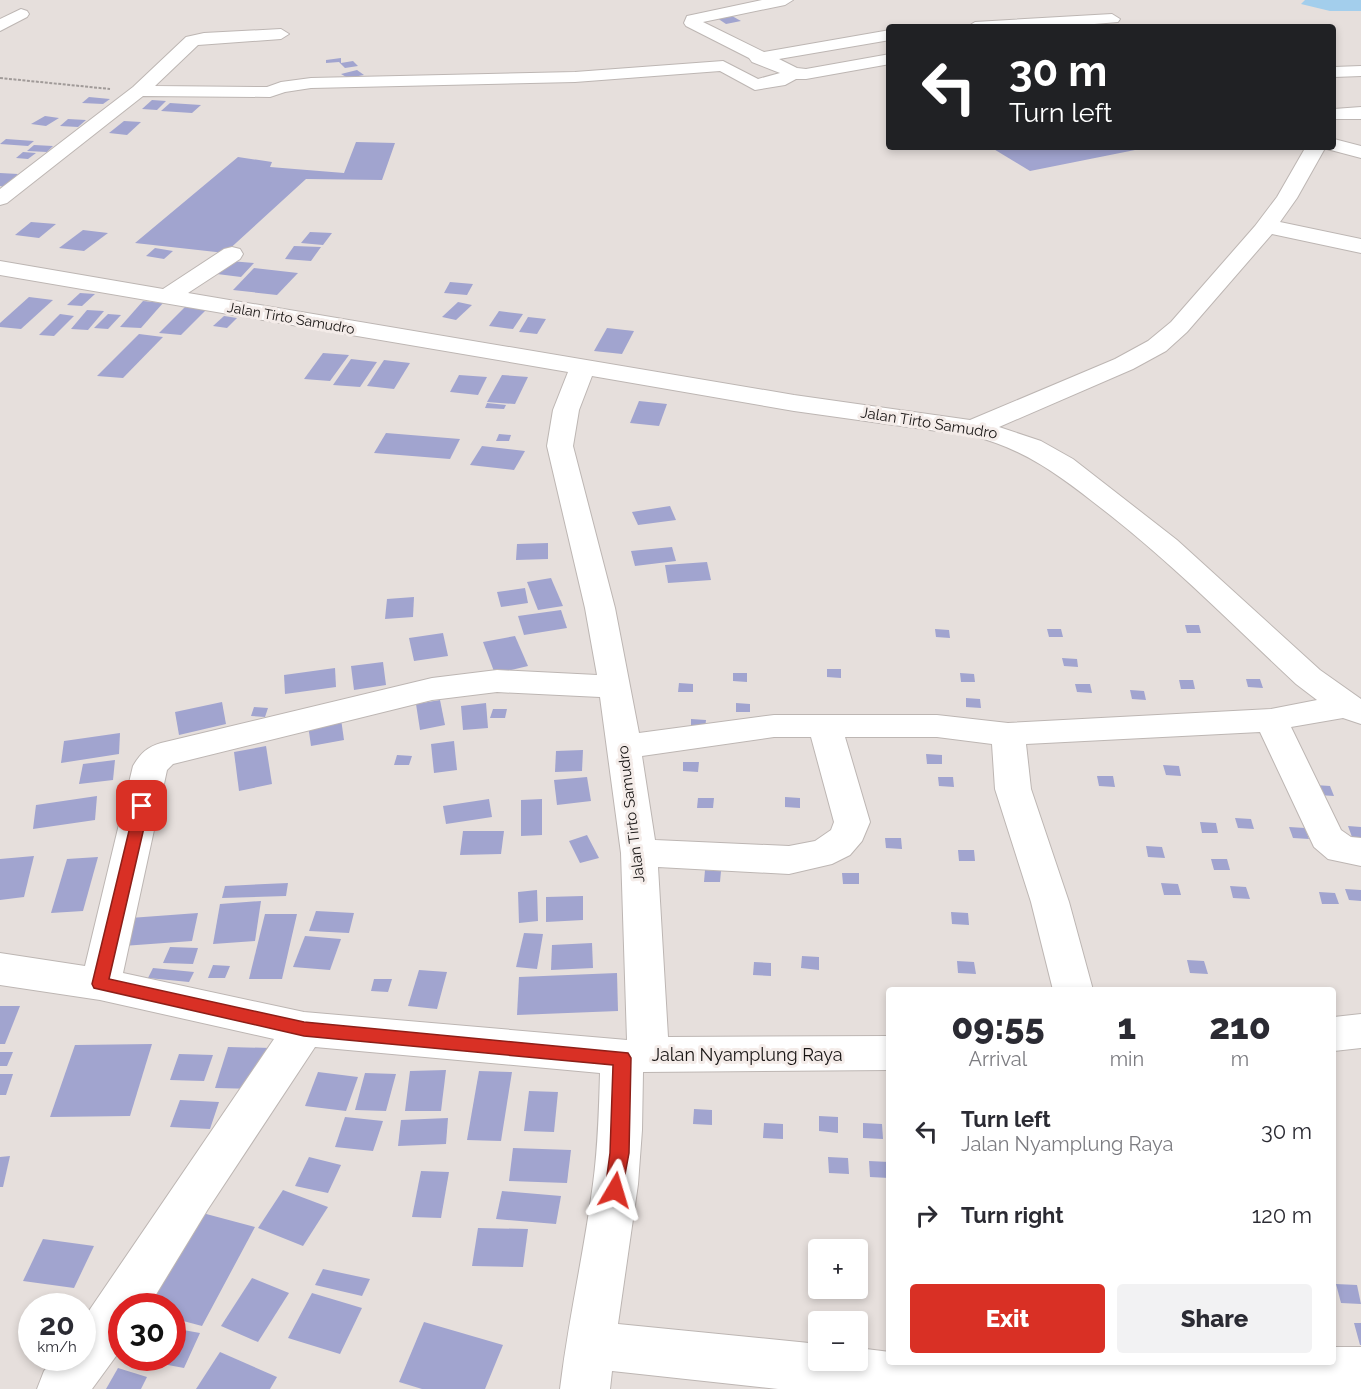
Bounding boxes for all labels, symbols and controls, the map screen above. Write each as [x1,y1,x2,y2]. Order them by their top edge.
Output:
text: 30 m [1009,47,1107,96]
icon: left [910,48,988,126]
text: Turn left [1009,97,1112,128]
street label: Jalan Tirto Samudro [226,299,356,337]
street label: Jalan Tirto Samudro [859,403,999,443]
street label: Jalan Tirto Samudro [614,744,648,884]
pin [116,780,167,831]
icon: arrive [125,789,158,822]
text: 09:55 [951,1005,1045,1047]
text: 1 [1118,1005,1136,1047]
text: 210 [1209,1005,1271,1047]
street label: Jalan Nyamplung Raya [651,1044,843,1065]
text: Arrival [968,1047,1027,1071]
text: min [1110,1047,1144,1071]
text: m [1231,1047,1249,1071]
text: Turn left [961,1106,1051,1132]
icon: left [910,1115,943,1148]
text: 30 m [1261,1118,1312,1144]
text: Jalan Nyamplung Raya [961,1132,1173,1156]
position arrow [583,1158,647,1222]
icon: right [910,1199,943,1232]
text: Turn right [961,1202,1064,1228]
text: 120 m [1252,1202,1312,1228]
map controls [808,1239,868,1371]
button: + [808,1239,868,1299]
button: Exit [910,1284,1105,1353]
button: Share [1117,1284,1312,1353]
speed limit sign: 30 [108,1293,186,1371]
text: 20 [39,1307,75,1342]
button: − [808,1311,868,1371]
text: km/h [37,1338,77,1356]

